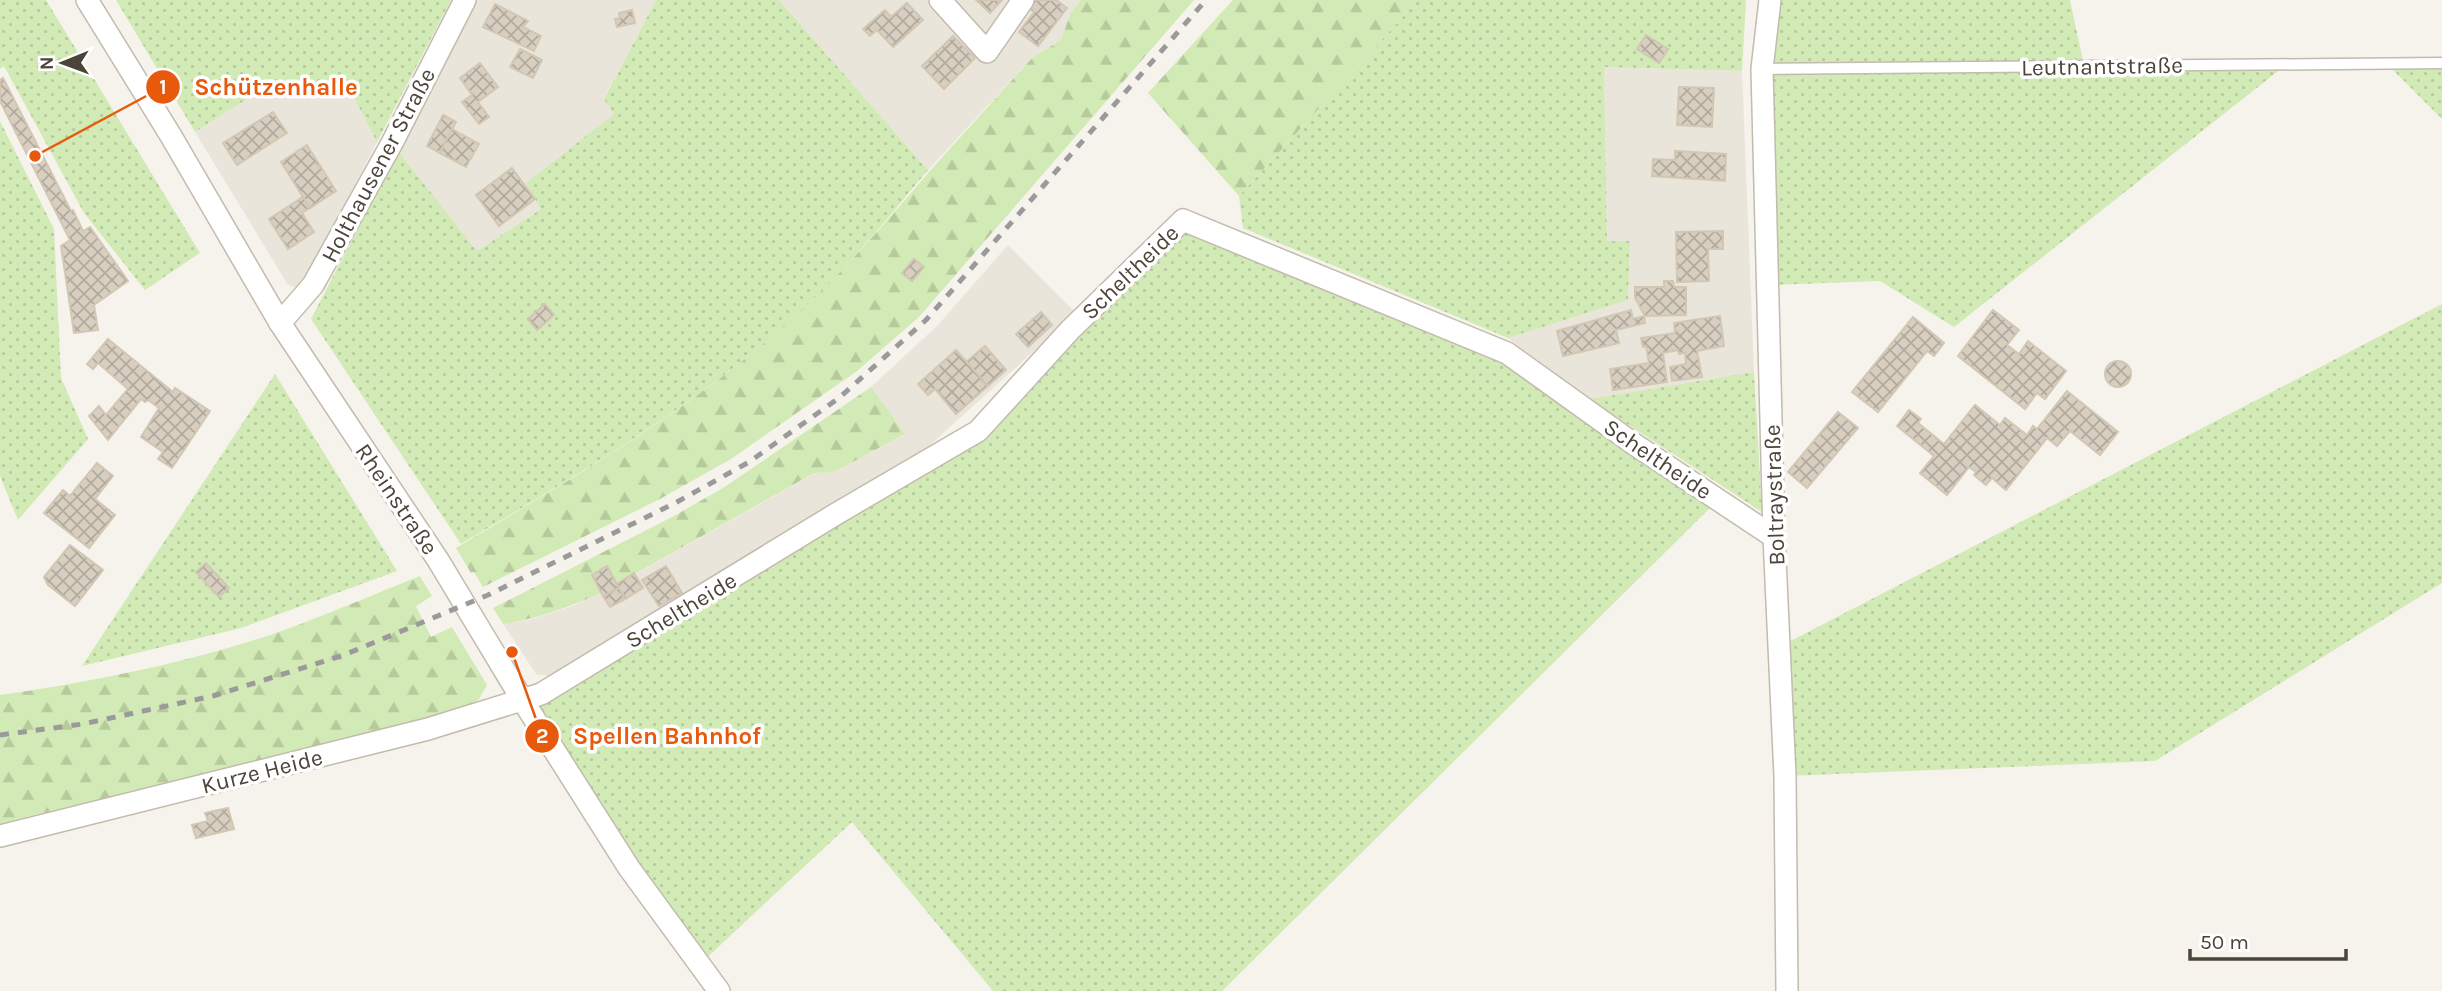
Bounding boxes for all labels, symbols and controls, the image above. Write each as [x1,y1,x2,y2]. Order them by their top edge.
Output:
north arrow [28,28,98,98]
street label: Leutnantstraße [2021,52,2183,81]
text: N [36,56,58,70]
street label: Holthausener Straße [316,63,441,267]
callout: Schützenhalle [145,64,371,109]
text: Schützenhalle [194,73,358,101]
text: 1 [159,75,167,99]
street label: Scheltheide [1076,219,1185,325]
street label: Scheltheide [1599,413,1717,505]
street label: Boltraystraße [1759,424,1790,566]
street label: Rheinstraße [350,439,444,560]
street label: Scheltheide [621,567,742,654]
callout: Spellen Bahnhof [524,713,775,758]
text: Spellen Bahnhof [573,722,761,750]
text: 2 [536,724,548,748]
street label: Kurze Heide [199,743,325,800]
scale bar [2190,918,2346,962]
text: 50 m [2200,930,2249,954]

